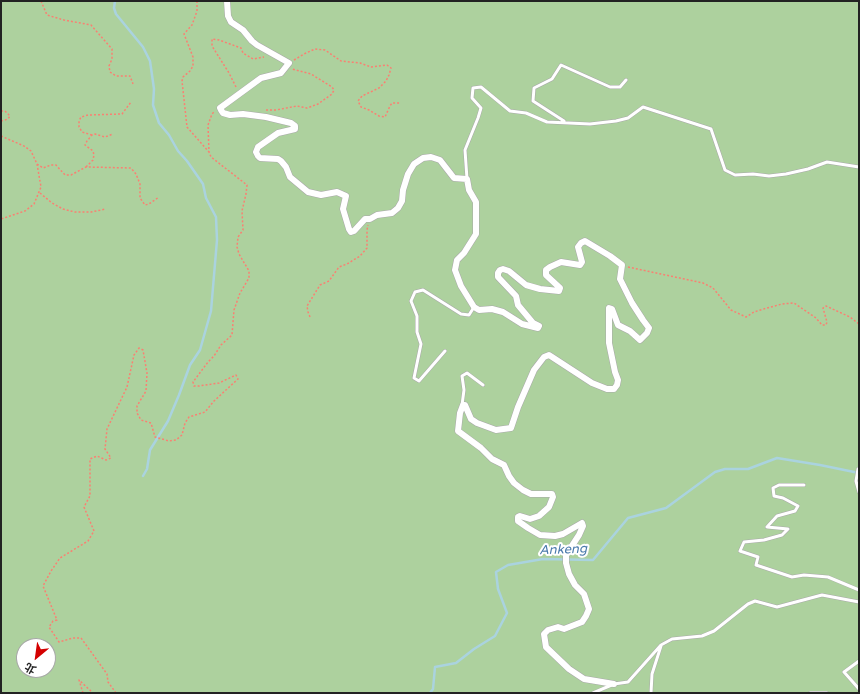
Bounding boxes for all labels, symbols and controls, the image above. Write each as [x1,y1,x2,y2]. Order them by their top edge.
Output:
water label: Ankeng [539,541,587,559]
north arrow [16,638,56,678]
text: 北 [22,660,38,676]

